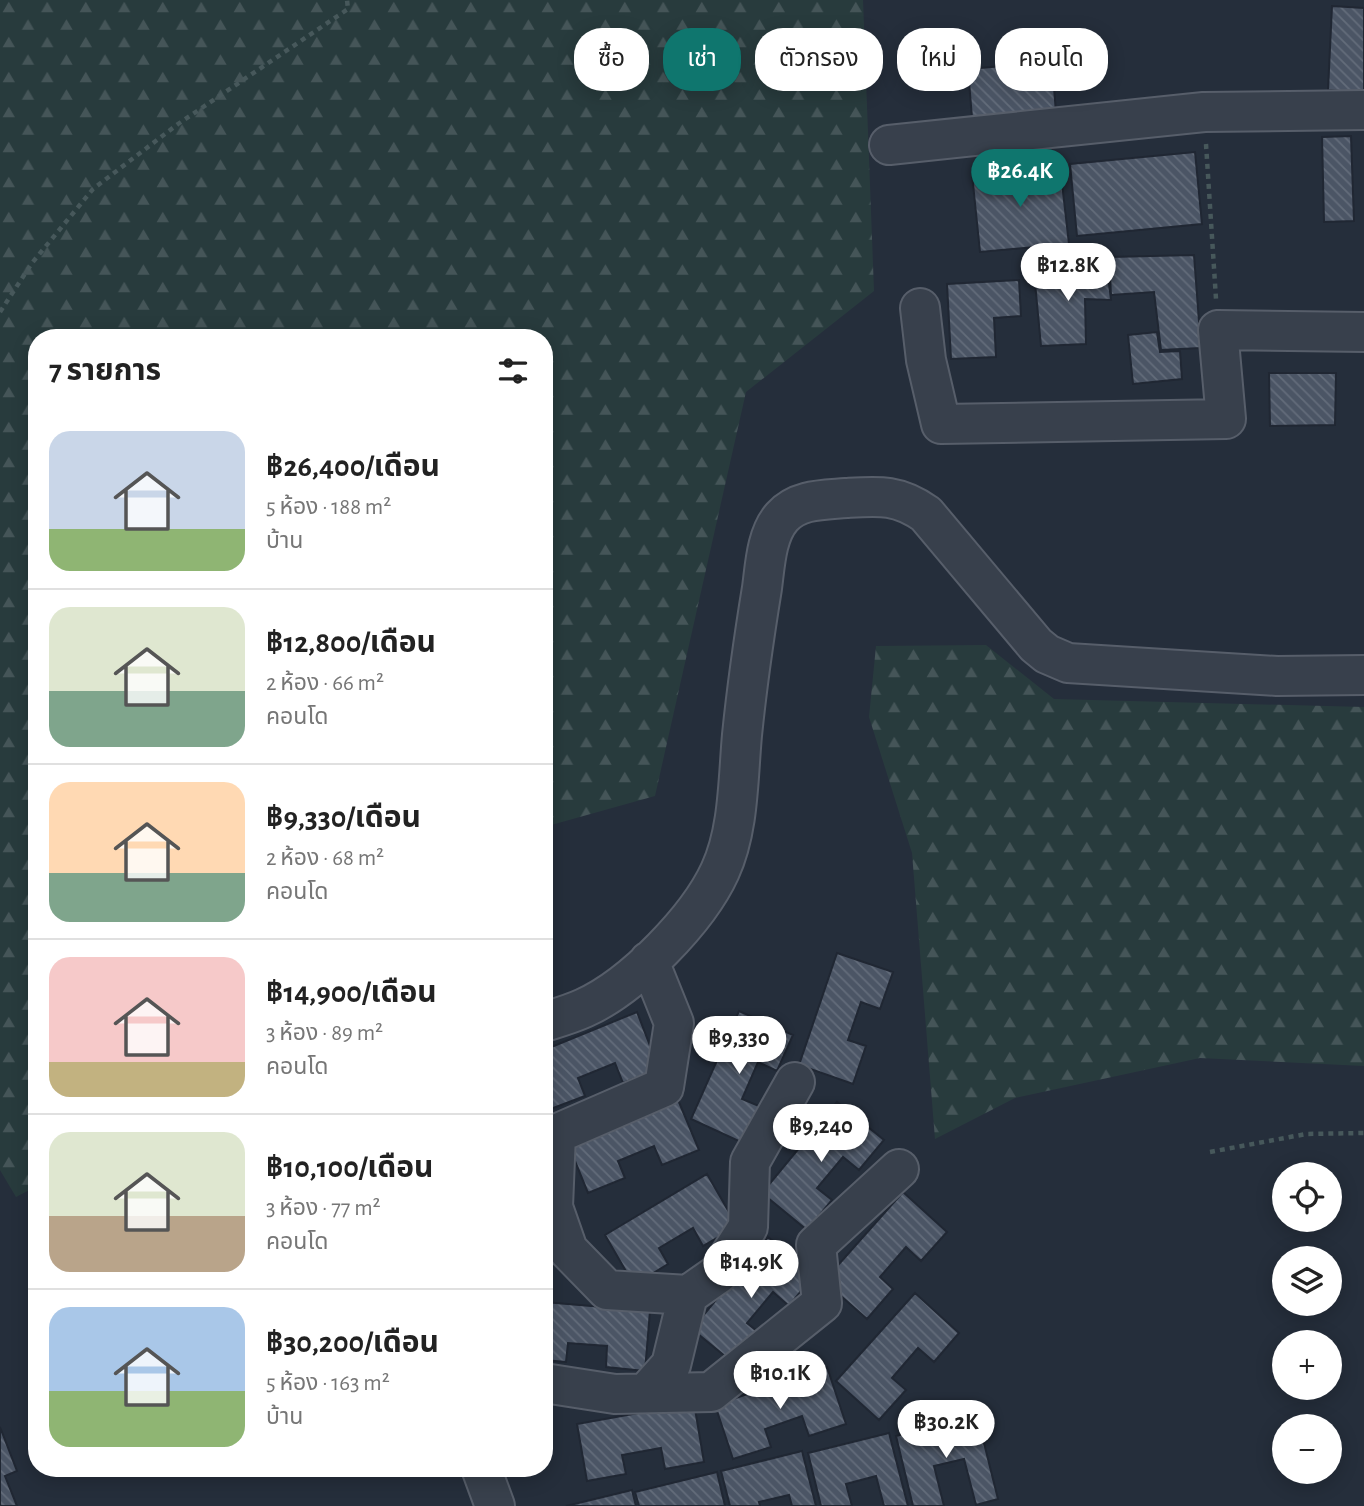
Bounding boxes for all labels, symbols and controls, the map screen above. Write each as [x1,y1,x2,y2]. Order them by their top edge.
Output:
chip: ซื้อ [574,28,649,91]
chip: เช่า [663,28,741,91]
chip: ตัวกรอง [755,28,883,91]
chip: ใหม่ [897,28,981,91]
chip: คอนโด [995,28,1108,91]
pin: ฿26.4K [963,150,1077,209]
text: ฿26.4K [987,160,1053,183]
pin: ฿12.8K [1011,244,1125,303]
text: ฿12.8K [1037,254,1099,277]
icon: filters [494,352,532,390]
text: 7 รายการ [49,356,161,386]
text: ฿26,400/เดือน [266,452,440,482]
icon: home [105,459,189,543]
text: 5 ห้อง · 188 m² [266,496,391,519]
text: บ้าน [266,530,303,553]
text: ฿12,800/เดือน [266,628,436,658]
icon: home [105,635,189,719]
text: 2 ห้อง · 66 m² [266,672,384,695]
text: คอนโด [266,706,328,729]
text: ฿9,330/เดือน [266,803,421,833]
icon: home [105,810,189,894]
text: 2 ห้อง · 68 m² [266,847,384,870]
text: คอนโด [266,881,328,904]
text: ฿14,900/เดือน [266,978,437,1008]
icon: home [105,985,189,1069]
pin: ฿9,330 [682,1016,796,1076]
text: 3 ห้อง · 89 m² [266,1022,383,1045]
text: ฿9,330 [708,1027,770,1050]
text: คอนโด [266,1056,328,1079]
pin: ฿9,240 [764,1104,878,1164]
text: ฿9,240 [789,1115,853,1138]
text: ฿10,100/เดือน [266,1153,433,1183]
icon: home [105,1160,189,1244]
map controls [1272,1162,1342,1484]
button: locate [1272,1162,1342,1232]
text: 3 ห้อง · 77 m² [266,1197,381,1220]
text: คอนโด [266,1231,328,1254]
pin: ฿14.9K [694,1240,808,1300]
button: layers [1272,1246,1342,1316]
text: ฿14.9K [719,1251,783,1274]
text: ฿30,200/เดือน [266,1328,439,1358]
button: + [1272,1330,1342,1400]
icon: home [105,1335,189,1419]
pin: ฿10.1K [723,1352,837,1411]
text: ฿10.1K [750,1362,810,1385]
text: 5 ห้อง · 163 m² [266,1372,390,1395]
pin: ฿30.2K [889,1400,1003,1460]
text: บ้าน [266,1406,303,1429]
text: ฿30.2K [914,1411,978,1434]
button: − [1272,1414,1342,1484]

